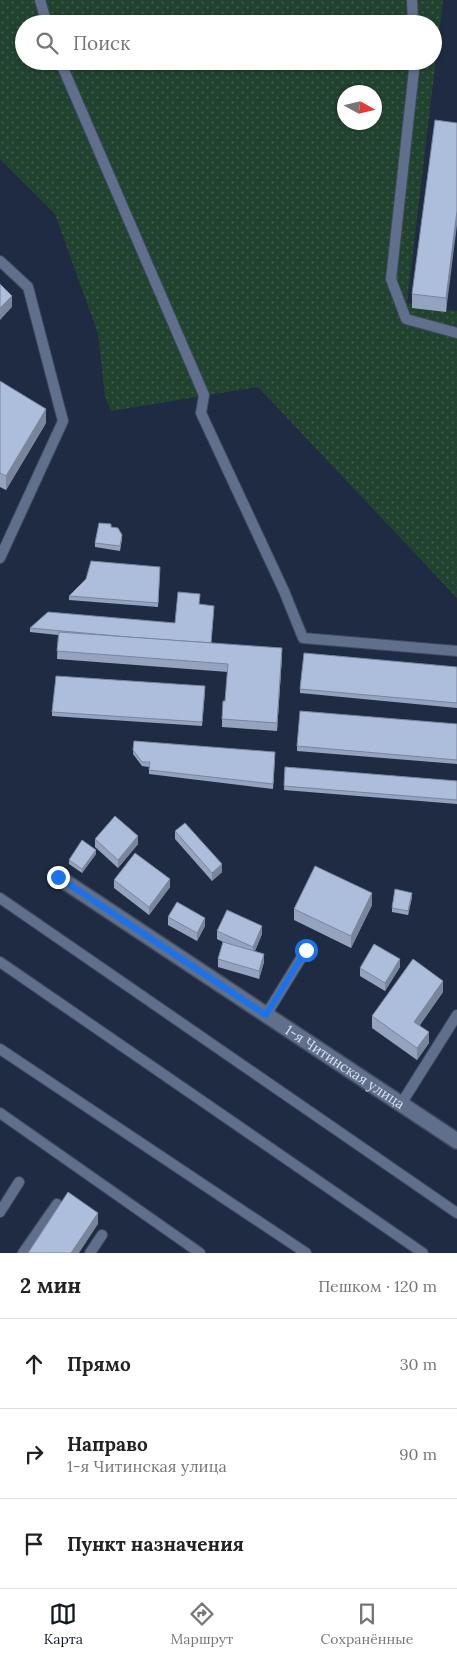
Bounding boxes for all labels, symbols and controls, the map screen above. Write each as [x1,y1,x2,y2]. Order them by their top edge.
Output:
search box [15,15,442,70]
icon: search [33,29,61,57]
text: Поиск [73,31,130,55]
north arrow [337,85,382,130]
route end [47,866,70,889]
route start [295,939,318,962]
street label: 1-я Читинская улица [282,1021,408,1113]
text: 2 мин [20,1272,81,1299]
text: Пешком · 120 m [318,1276,437,1296]
icon: ahead [20,1350,48,1378]
text: Прямо [67,1352,131,1376]
text: 30 m [400,1354,437,1374]
text: Направо [67,1432,148,1456]
icon: right [20,1440,48,1468]
text: 90 m [399,1444,437,1464]
text: 1-я Читинская улица [67,1456,227,1476]
icon: arrive [20,1530,48,1558]
text: Пункт назначения [67,1532,244,1556]
tab: Карта [44,1600,83,1648]
tab: Маршрут [170,1600,233,1648]
tab: Сохранённые [321,1600,413,1648]

